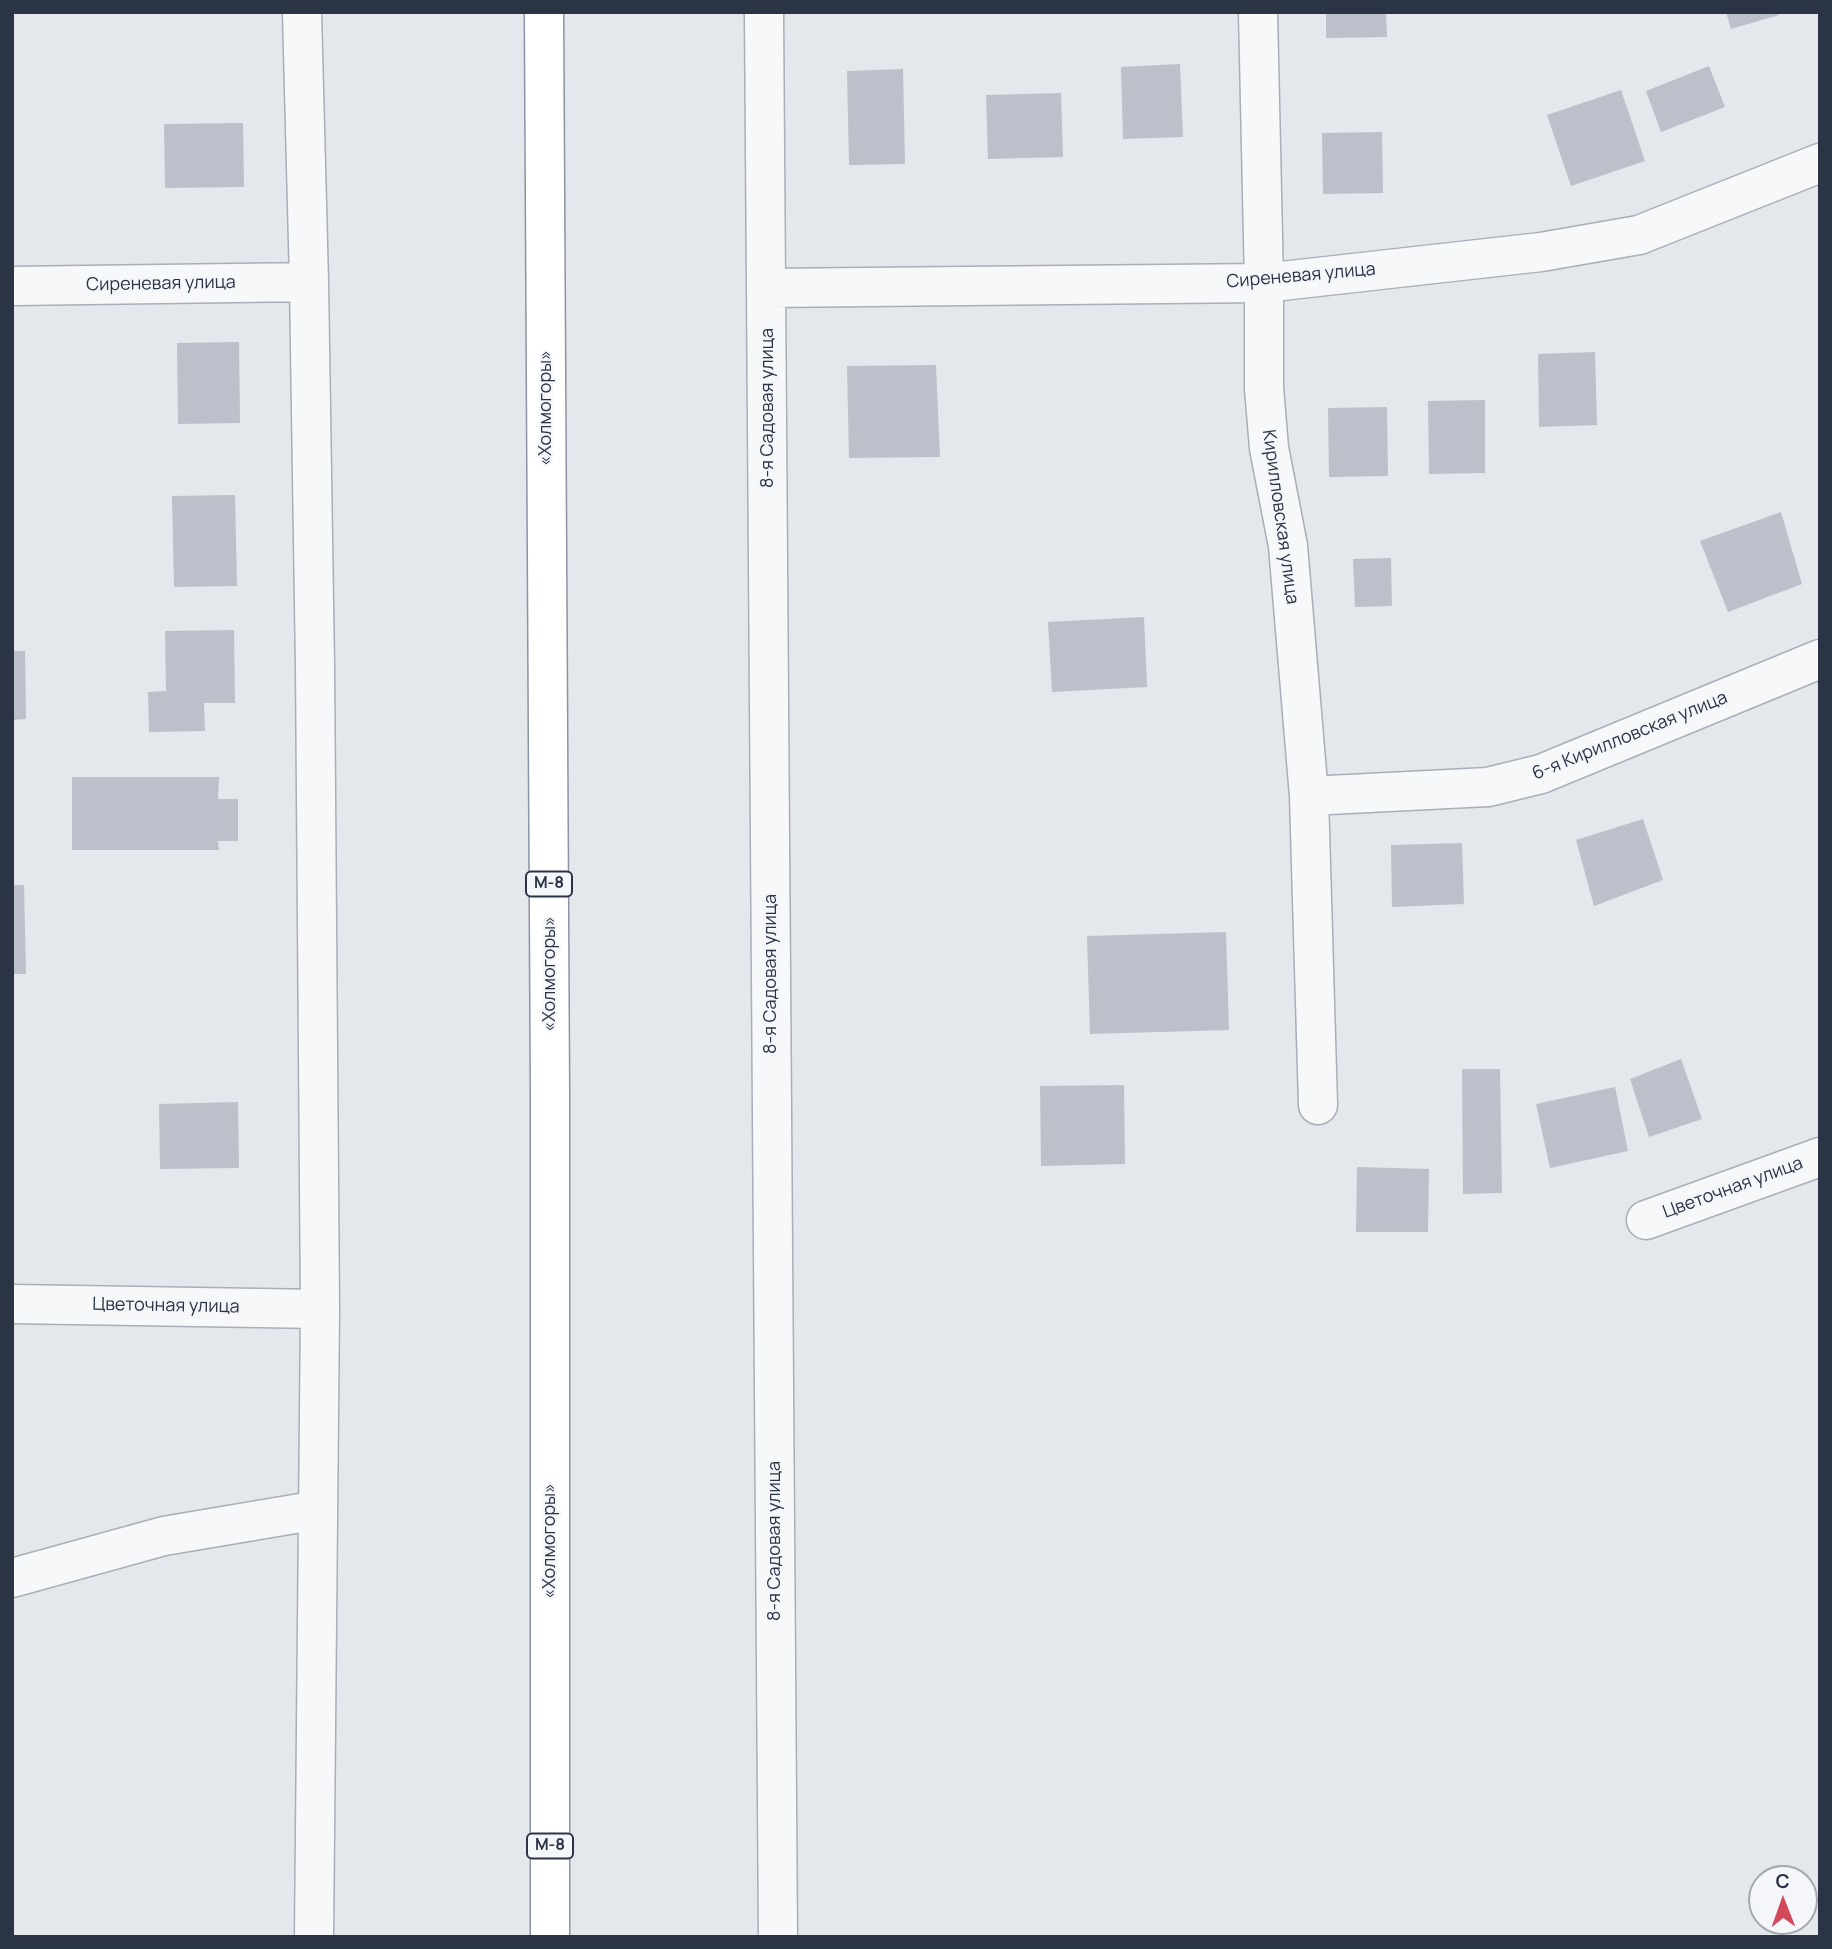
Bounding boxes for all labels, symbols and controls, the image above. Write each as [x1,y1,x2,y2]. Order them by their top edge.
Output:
street label: Сиреневая улица [1226,259,1376,293]
street label: Сиреневая улица [86,272,236,296]
street label: 8-я Садовая улица [757,328,779,488]
street label: «Холмогоры» [535,350,557,466]
street label: Кирилловская улица [1257,428,1303,606]
street label: 6-я Кирилловская улица [1529,687,1731,785]
road number: М-8 [526,872,572,897]
street label: 8-я Садовая улица [760,894,782,1054]
street label: «Холмогоры» [539,916,561,1032]
street label: Цветочная улица [1660,1153,1806,1223]
street label: Цветочная улица [92,1294,240,1318]
street label: 8-я Садовая улица [764,1461,786,1621]
street label: «Холмогоры» [539,1483,561,1599]
road number: М-8 [527,1834,573,1858]
north arrow [1748,1865,1818,1935]
text: С [1775,1868,1790,1894]

